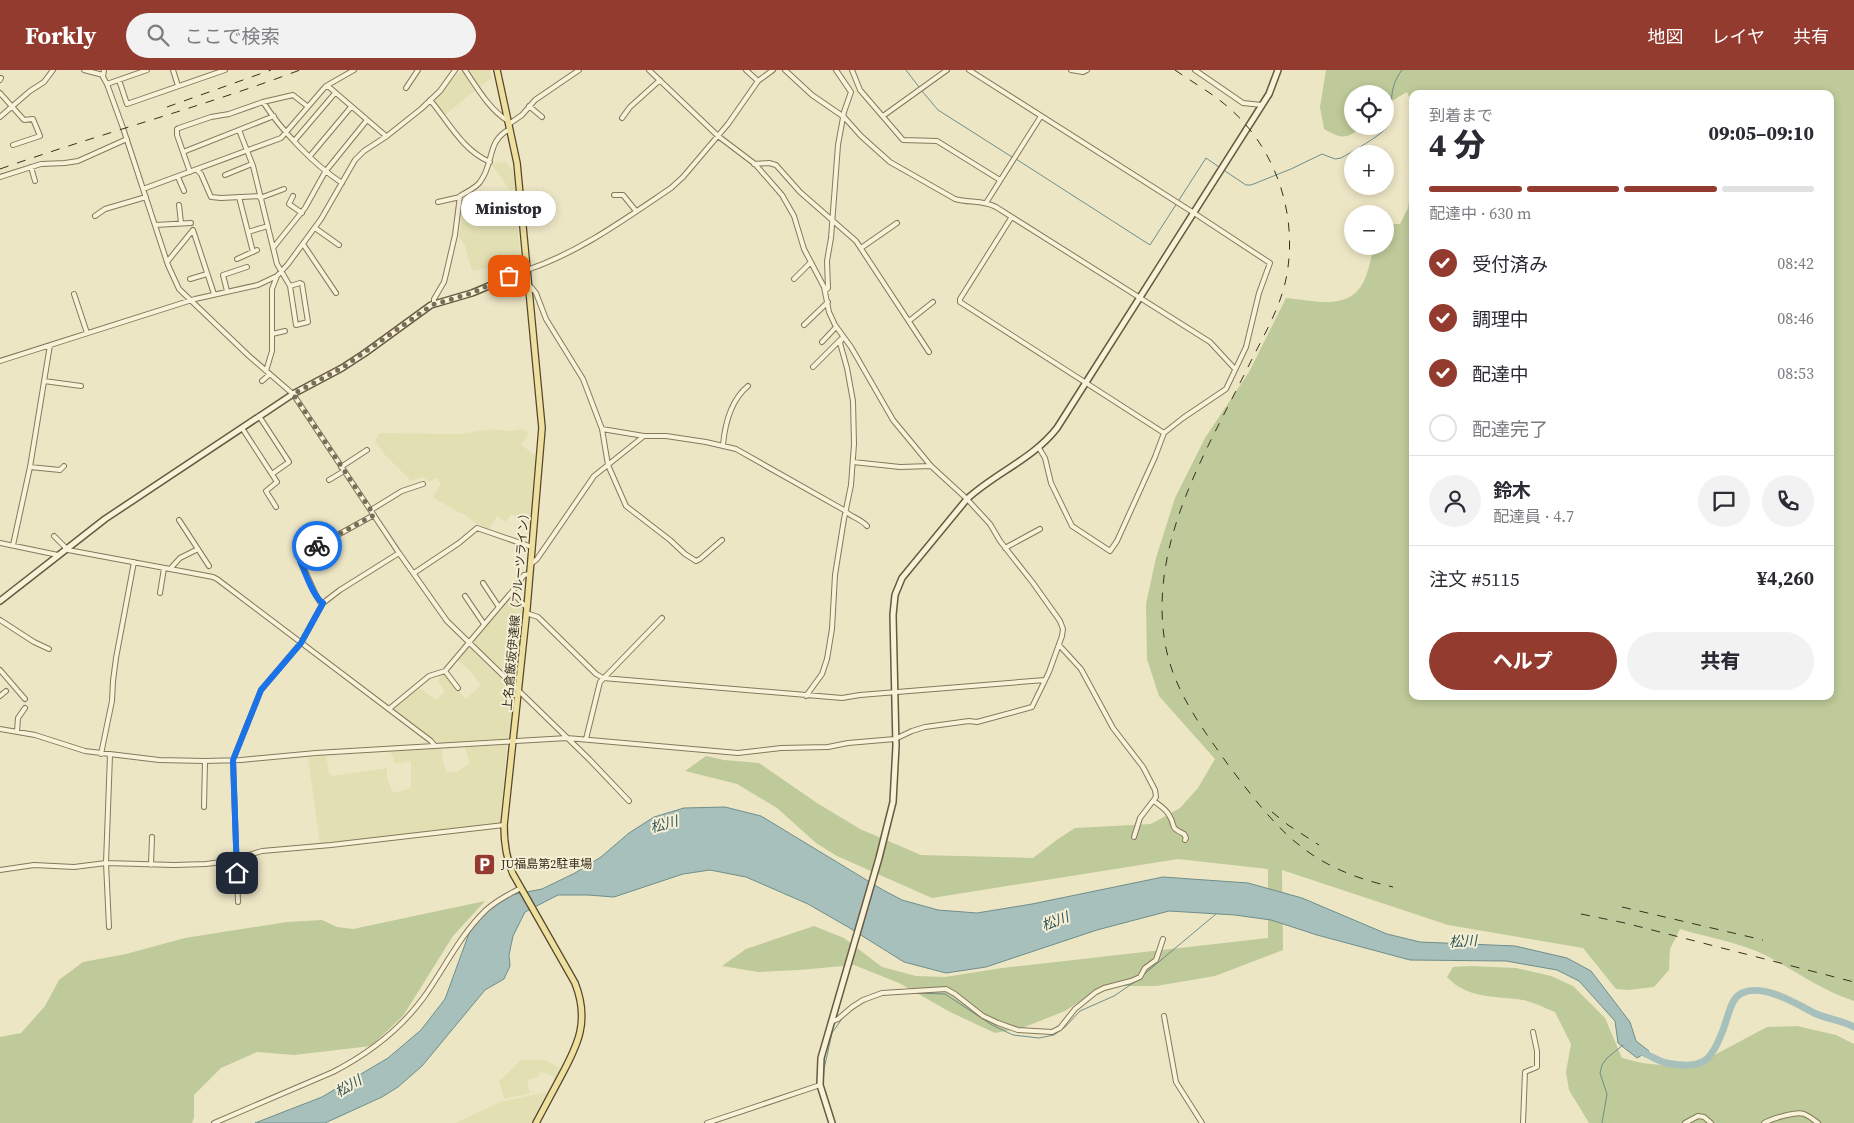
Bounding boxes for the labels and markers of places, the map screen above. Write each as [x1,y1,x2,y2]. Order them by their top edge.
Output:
callout: Ministop [462,191,556,226]
pin [488,255,530,297]
pin [216,852,258,894]
parking icon: JU福島第2駐車場 [473,852,497,876]
place label: JU福島第2駐車場 [500,856,592,872]

